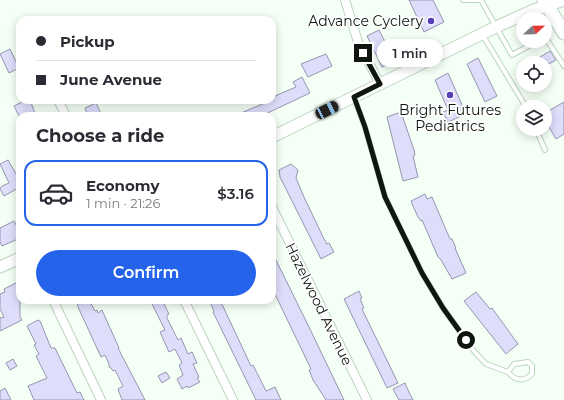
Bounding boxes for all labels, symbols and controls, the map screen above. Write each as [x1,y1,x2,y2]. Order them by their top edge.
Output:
place label: Advance Cyclery [308,12,423,30]
north arrow [516,12,552,48]
map controls [516,12,552,136]
marker: Advance Cyclery [426,16,436,26]
text: Pickup [60,32,115,51]
callout: 1 min [377,39,443,67]
route end [354,44,372,62]
text: 1 min [393,45,427,61]
button: locate [516,56,552,92]
text: June Avenue [60,70,162,89]
marker: Bright Futures Pediatrics [445,90,455,100]
car [314,99,340,121]
button: layers [516,100,552,136]
place label: Bright Futures Pediatrics [399,101,501,135]
text: Choose a ride [36,125,164,147]
icon: car [38,175,74,211]
text: Economy [86,176,159,195]
text: $3.16 [217,184,254,203]
text: 1 min · 21:26 [86,195,160,211]
street label: Hazelwood Avenue [281,240,357,368]
button: Confirm [36,250,256,296]
route start [457,331,475,349]

